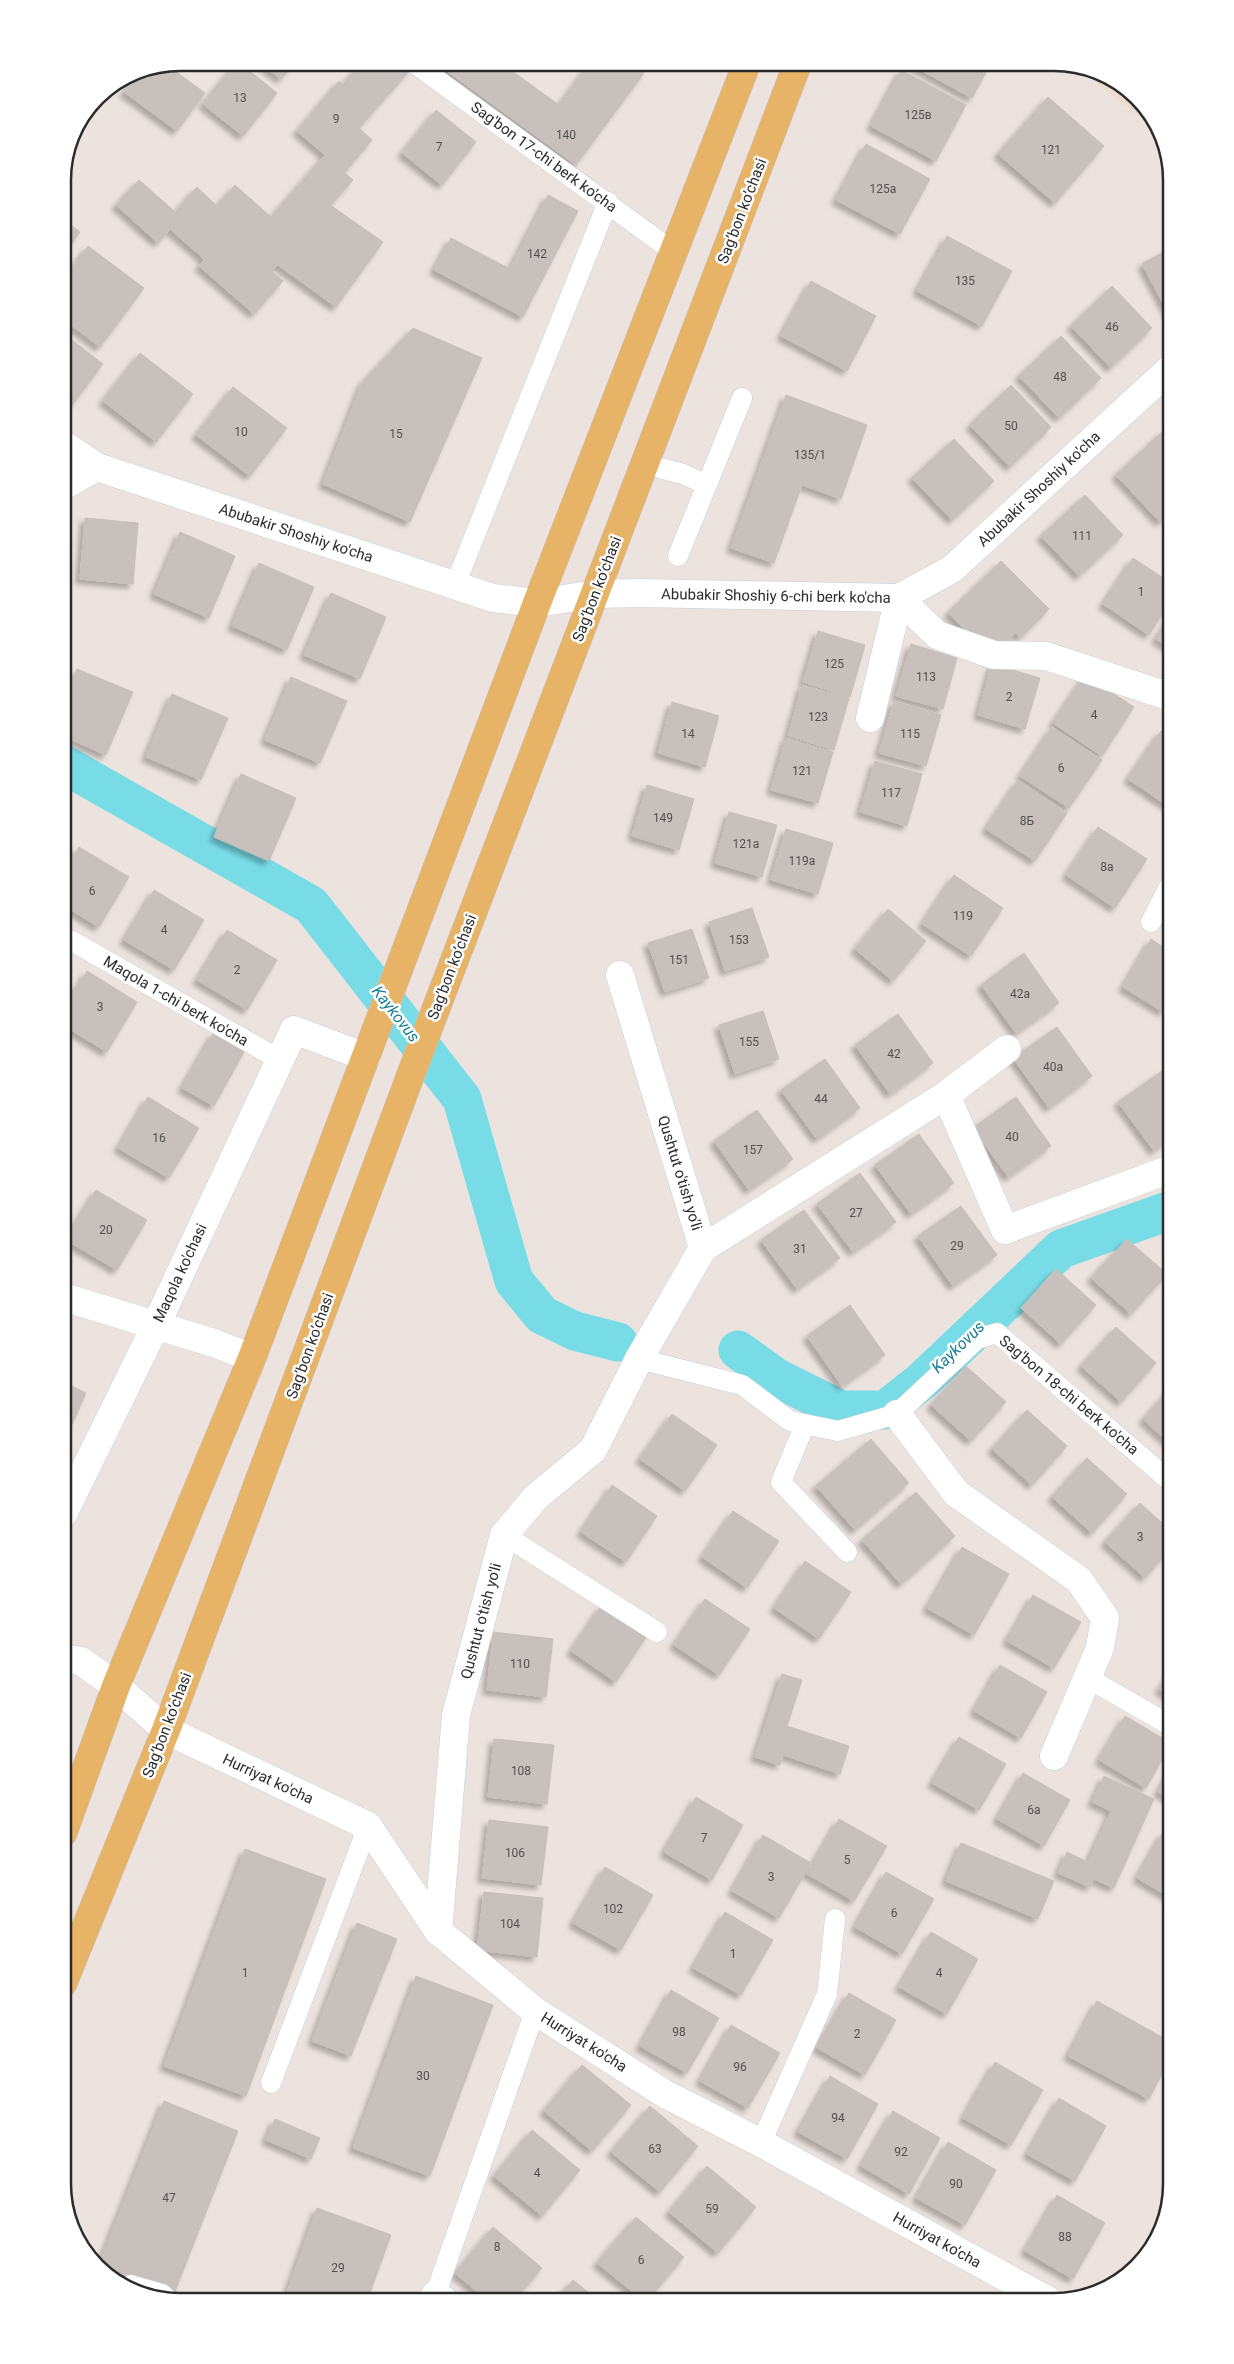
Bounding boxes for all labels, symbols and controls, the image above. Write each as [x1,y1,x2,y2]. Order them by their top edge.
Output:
house number: 13 [233,91,247,105]
street label: Sag'bon 17-chi berk ko'cha [468,98,620,216]
house number: 125в [904,108,932,122]
house number: 9 [333,112,339,126]
house number: 140 [556,128,576,142]
house number: 7 [436,140,443,154]
house number: 121 [1041,143,1061,157]
street label: Sag’bon ko’chasi [714,156,770,266]
house number: 125a [870,182,896,196]
house number: 142 [527,247,547,261]
house number: 135 [955,274,975,288]
house number: 46 [1105,320,1119,334]
house number: 48 [1053,370,1067,384]
house number: 50 [1004,419,1018,433]
house number: 10 [234,425,248,439]
house number: 15 [389,427,403,441]
street label: Abubakir Shoshiy ko'cha [974,428,1104,550]
house number: 135/1 [794,448,826,462]
street label: Abubakir Shoshiy ko'cha [217,500,375,566]
house number: 111 [1072,529,1092,543]
street label: Sag’bon ko’chasi [569,534,625,644]
street label: Abubakir Shoshiy 6-chi berk ko'cha [661,585,891,607]
house number: 1 [1138,585,1144,599]
house number: 125 [824,657,844,671]
house number: 113 [916,670,936,684]
house number: 2 [1006,690,1013,704]
house number: 4 [1091,708,1098,722]
house number: 123 [808,710,828,724]
house number: 14 [681,727,695,741]
house number: 115 [900,727,920,741]
house number: 6 [1058,761,1065,775]
house number: 121 [792,764,812,778]
house number: 117 [881,786,901,800]
house number: 149 [653,811,673,825]
house number: 8Б [1020,814,1035,828]
house number: 121a [733,837,759,851]
house number: 119a [789,854,815,868]
house number: 8a [1100,860,1114,874]
house number: 6 [89,884,96,898]
house number: 119 [953,909,973,923]
street label: Sag’bon ko’chasi [424,912,480,1022]
house number: 4 [161,923,168,937]
house number: 153 [729,933,749,947]
street label: Maqola 1-chi berk ko'cha [100,952,252,1050]
house number: 151 [669,953,689,967]
house number: 2 [234,963,241,977]
water label: Kaykovus [368,982,424,1046]
house number: 42a [1010,987,1030,1001]
house number: 3 [97,1000,103,1014]
house number: 155 [739,1035,759,1049]
house number: 42 [887,1047,901,1061]
house number: 40a [1043,1060,1063,1074]
house number: 44 [814,1092,828,1106]
street label: Qushtut o'tish yo'li [654,1113,706,1233]
house number: 40 [1005,1130,1019,1144]
house number: 16 [152,1131,166,1145]
house number: 157 [743,1143,763,1157]
house number: 27 [849,1206,863,1220]
street label: Maqola ko'chasi [149,1221,211,1325]
house number: 20 [99,1223,113,1237]
house number: 29 [950,1239,964,1253]
house number: 31 [793,1242,807,1256]
street label: Sag’bon ko’chasi [283,1291,337,1401]
water label: Kaykovus [928,1317,988,1377]
street label: Sag'bon 18-chi berk ko'cha [996,1332,1142,1458]
house number: 3 [1137,1530,1143,1544]
street label: Qushtut o'tish yo'li [457,1561,505,1681]
house number: 110 [510,1657,530,1671]
street label: Sag’bon ko’chasi [139,1670,195,1780]
street label: Hurriyat ko'cha [220,1750,316,1808]
house number: 108 [511,1764,531,1778]
house number: 6а [1027,1803,1041,1817]
house number: 7 [701,1831,708,1845]
house number: 106 [505,1846,525,1860]
house number: 5 [844,1853,851,1867]
house number: 3 [768,1870,774,1884]
house number: 102 [603,1902,623,1916]
house number: 6 [891,1906,898,1920]
house number: 104 [500,1917,520,1931]
house number: 1 [730,1947,736,1961]
house number: 1 [242,1966,248,1980]
house number: 4 [936,1966,943,1980]
street label: Hurriyat ko'cha [538,2008,630,2076]
house number: 98 [672,2025,686,2039]
house number: 2 [854,2027,861,2041]
house number: 96 [733,2060,747,2074]
house number: 30 [416,2069,430,2083]
house number: 94 [831,2111,845,2125]
house number: 63 [648,2142,662,2156]
house number: 92 [894,2145,908,2159]
house number: 4 [534,2166,541,2180]
house number: 90 [949,2177,963,2191]
house number: 47 [162,2191,176,2205]
house number: 59 [705,2202,719,2216]
street label: Hurriyat ko'cha [890,2208,984,2272]
house number: 88 [1058,2230,1072,2244]
house number: 8 [494,2240,501,2254]
house number: 6 [638,2253,645,2267]
house number: 29 [331,2261,345,2275]

